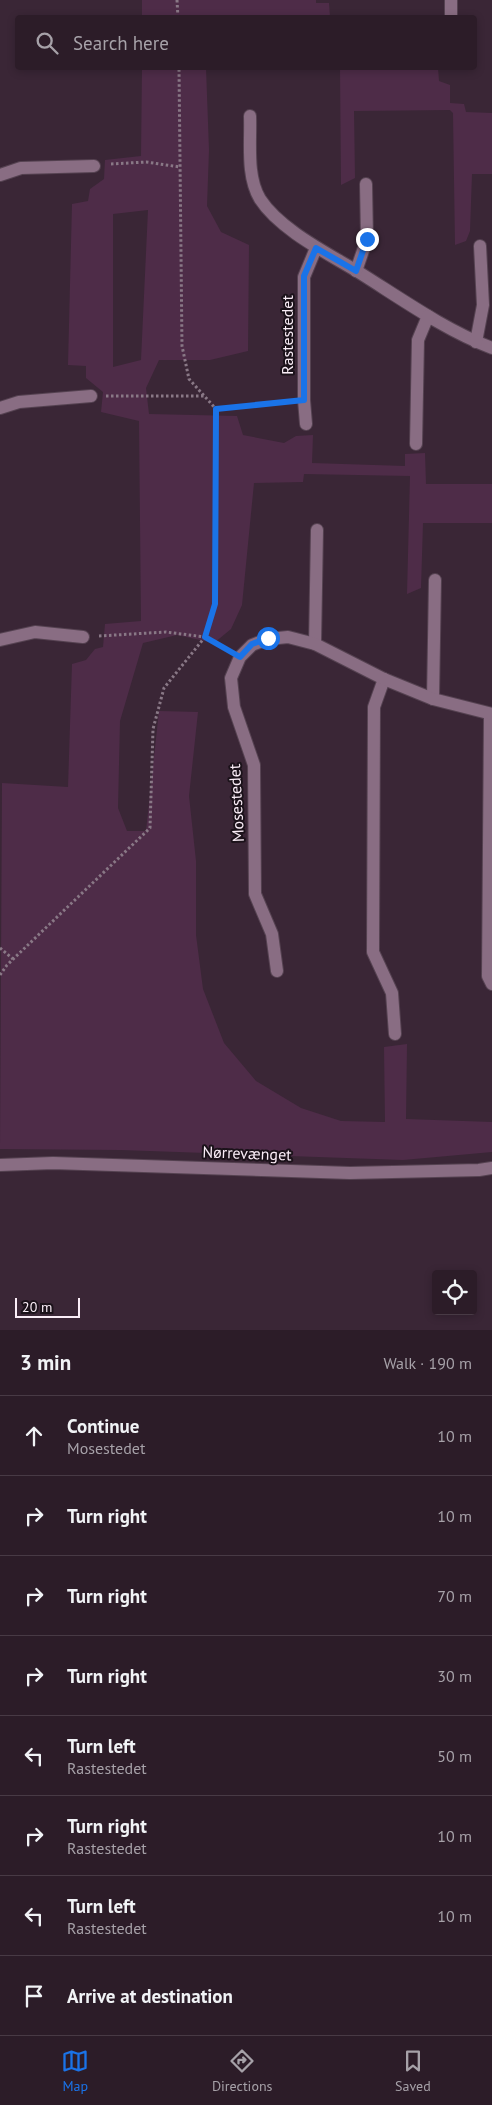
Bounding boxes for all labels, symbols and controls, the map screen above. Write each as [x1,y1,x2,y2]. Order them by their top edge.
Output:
search box [15,15,477,70]
icon: search [33,29,61,57]
text: Search here [73,31,169,55]
route end [356,228,379,251]
street label: Rastestedet [277,295,297,375]
route start [257,627,280,650]
street label: Mosestedet [224,763,248,843]
street label: Nørrevænget [202,1141,293,1165]
map controls [432,1270,477,1315]
button: locate [432,1270,477,1315]
scale bar [15,1295,80,1318]
text: 20 m [22,1298,52,1316]
text: 3 min [20,1349,71,1376]
text: Walk · 190 m [383,1353,472,1373]
text: Continue [67,1414,139,1438]
icon: ahead [20,1422,48,1450]
text: 10 m [437,1426,472,1446]
text: Mosestedet [67,1438,145,1458]
icon: right [20,1502,48,1530]
text: Turn right [67,1504,147,1528]
text: 10 m [437,1506,472,1526]
icon: right [20,1582,48,1610]
text: Turn right [67,1584,147,1608]
text: 70 m [437,1586,472,1606]
icon: right [20,1662,48,1690]
text: Turn right [67,1664,147,1688]
text: 30 m [437,1666,472,1686]
text: Turn left [67,1734,136,1758]
icon: left [20,1742,48,1770]
text: 50 m [437,1746,472,1766]
text: Rastestedet [67,1758,147,1778]
text: Turn right [67,1814,147,1838]
icon: right [20,1822,48,1850]
text: 10 m [437,1826,472,1846]
text: Rastestedet [67,1838,147,1858]
text: Turn left [67,1894,136,1918]
icon: left [20,1902,48,1930]
text: 10 m [437,1906,472,1926]
text: Rastestedet [67,1918,147,1938]
icon: arrive [20,1982,48,2010]
text: Arrive at destination [67,1984,233,2008]
tab: Map [61,2047,89,2095]
tab: Directions [212,2047,272,2095]
tab: Saved [395,2047,431,2095]

